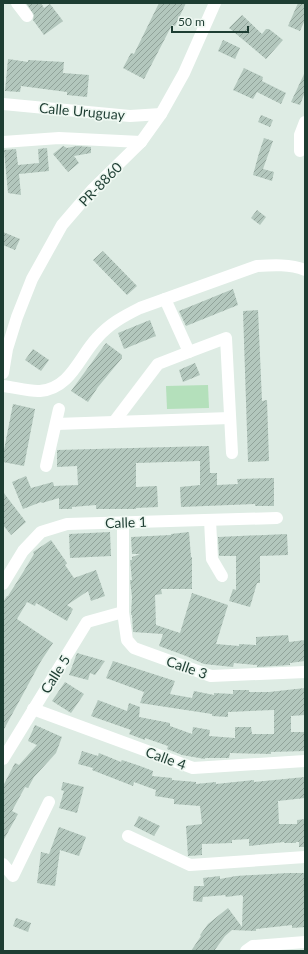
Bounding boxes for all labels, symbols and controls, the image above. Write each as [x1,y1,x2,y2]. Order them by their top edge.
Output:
scale bar [172,8,248,34]
text: 50 m [178,14,205,29]
street label: Calle Uruguay [38,99,126,123]
street label: PR-8860 [75,158,125,210]
street label: Calle 1 [105,513,147,531]
street label: Calle 5 [37,652,73,696]
street label: Calle 3 [164,652,210,682]
street label: Calle 4 [143,743,189,773]

